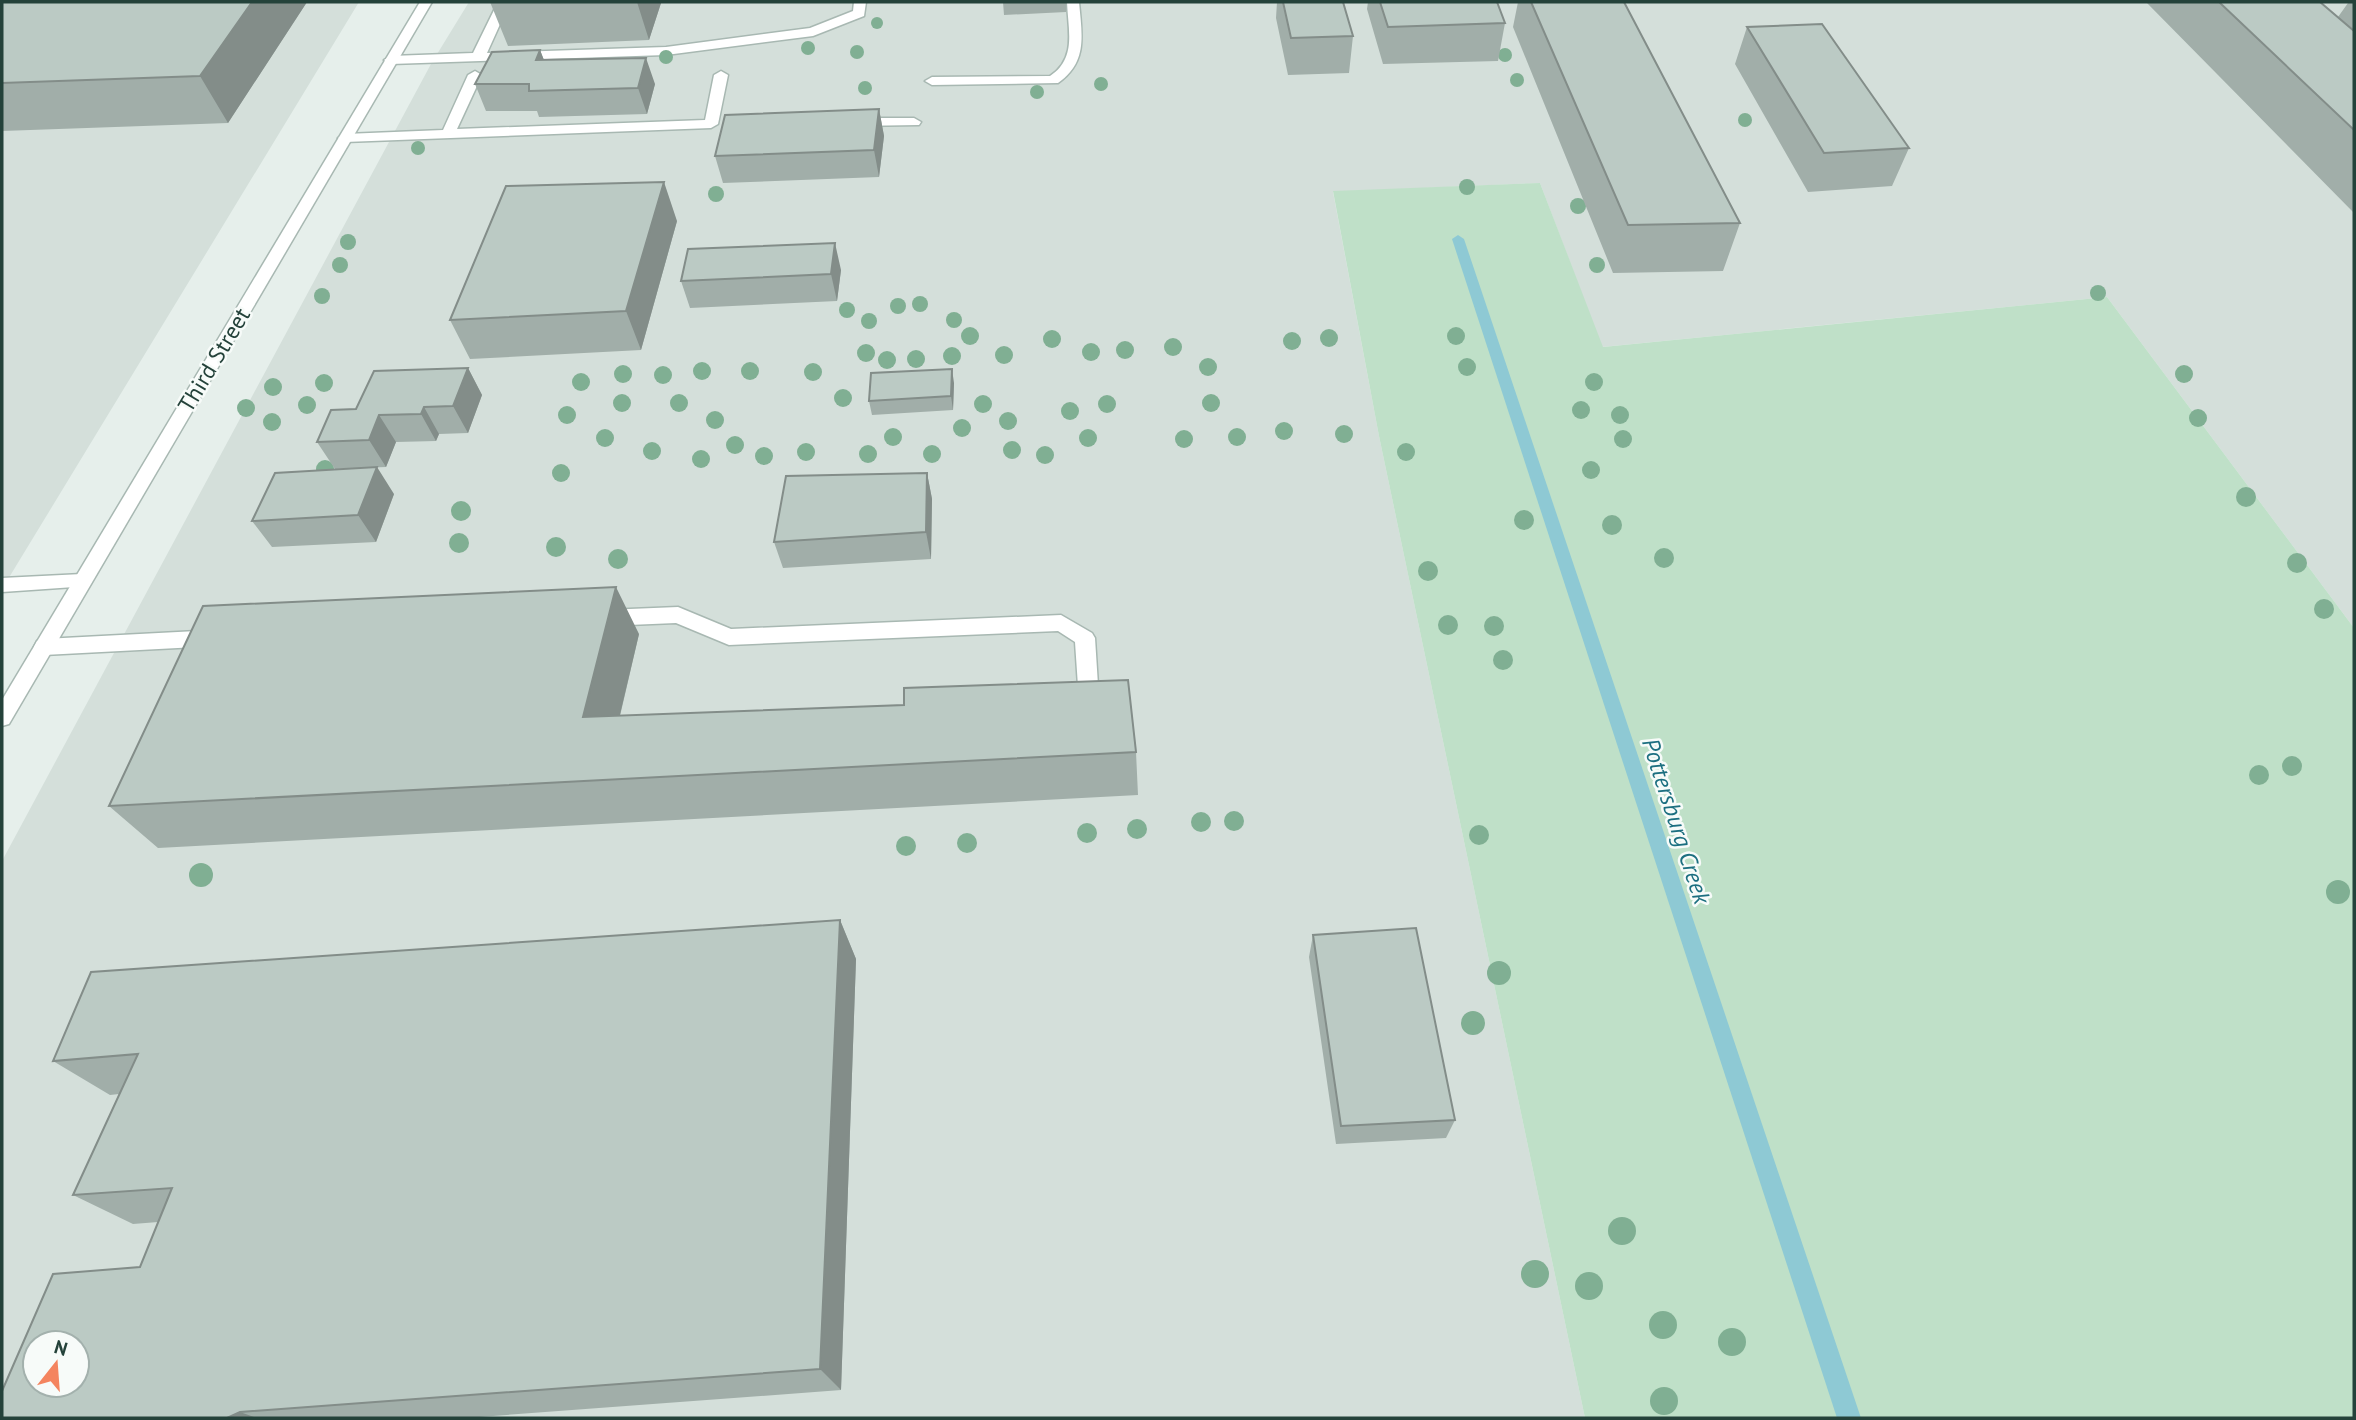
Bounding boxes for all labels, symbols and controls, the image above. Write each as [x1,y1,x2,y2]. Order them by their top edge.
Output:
street label: Third Street [171,302,256,417]
water label: Pottersburg Creek [1635,734,1718,909]
north arrow [21,1329,91,1399]
text: N [51,1334,70,1361]

